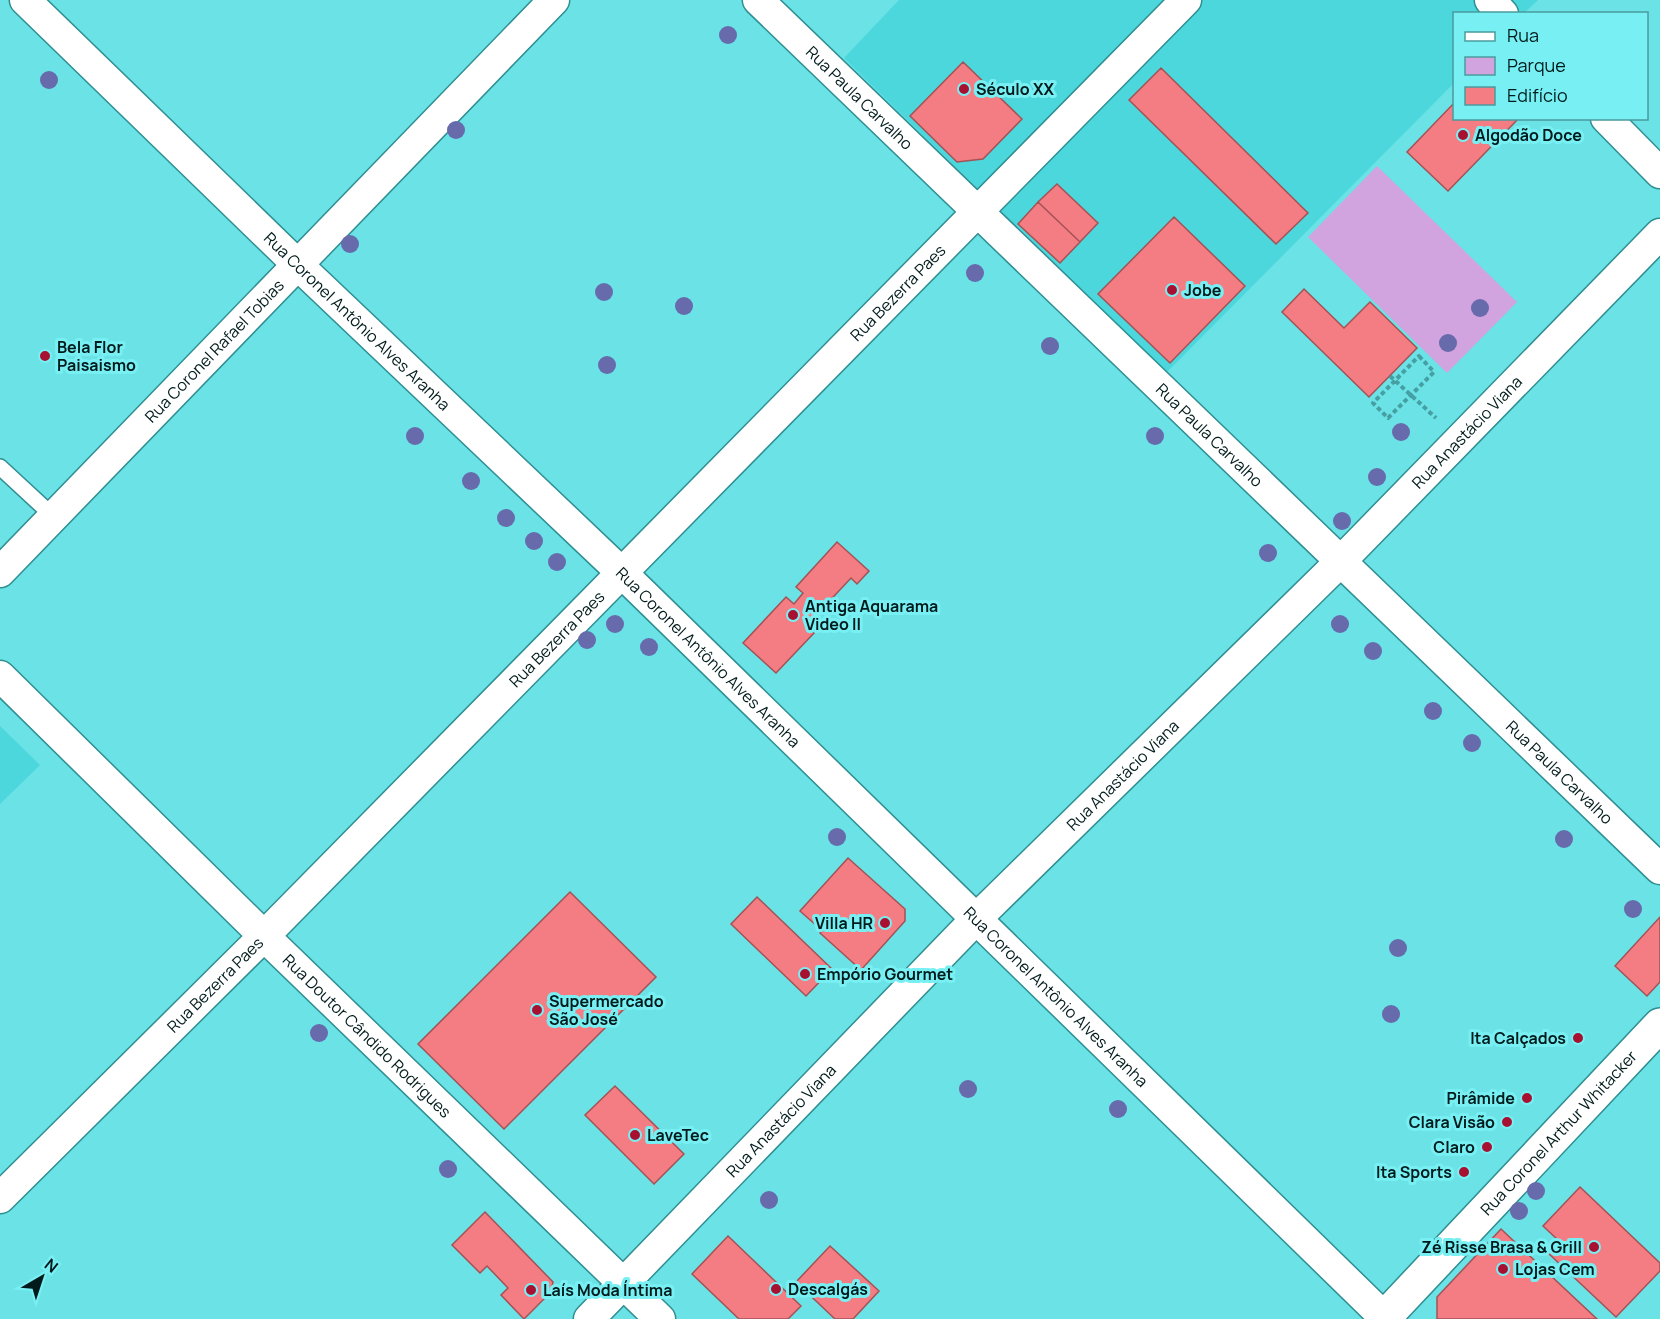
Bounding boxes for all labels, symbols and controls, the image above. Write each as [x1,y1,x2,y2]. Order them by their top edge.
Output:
legend [1453,12,1648,120]
text: Rua [1507,23,1539,47]
street label: Rua Paula Carvalho [801,41,918,155]
text: Parque [1507,53,1566,77]
place label: Século XX [976,78,1054,100]
marker: Século XX [957,82,971,96]
text: Edifício [1507,83,1568,107]
place label: Algodão Doce [1475,124,1582,146]
marker: Algodão Doce [1456,128,1470,142]
street label: Rua Coronel Antônio Alves Aranha [259,227,455,415]
street label: Rua Bezerra Paes [845,240,950,346]
street label: Rua Coronel Rafael Tobias [140,274,289,427]
place label: Jobe [1184,279,1222,301]
marker: Jobe [1165,283,1179,297]
place label: Bela Flor Paisaismo [57,336,136,376]
marker: Bela Flor Paisaismo [38,349,52,363]
street label: Rua Anastácio Viana [1407,371,1527,493]
street label: Rua Paula Carvalho [1151,378,1268,492]
street label: Rua Coronel Antônio Alves Aranha [611,562,805,752]
street label: Rua Bezerra Paes [504,586,609,692]
place label: Antiga Aquarama Video II [805,595,938,635]
marker: Antiga Aquarama Video II [786,608,800,622]
street label: Rua Anastácio Viana [1062,715,1184,835]
street label: Rua Paula Carvalho [1501,715,1618,829]
street label: Rua Coronel Antônio Alves Aranha [959,902,1153,1092]
place label: Villa HR [815,912,873,934]
marker: Villa HR [878,916,892,930]
street label: Rua Bezerra Paes [162,932,268,1037]
street label: Rua Doutor Cândido Rodrigues [278,949,456,1122]
place label: Empório Gourmet [817,963,953,985]
marker: Empório Gourmet [798,967,812,981]
place label: Supermercado São José [549,990,664,1030]
marker: Supermercado São José [530,1003,544,1017]
place label: Ita Calçados [1470,1027,1566,1049]
marker: Ita Calçados [1571,1031,1585,1045]
street label: Rua Coronel Arthur Whitacker [1475,1045,1642,1220]
street label: Rua Anastácio Viana [721,1059,841,1182]
place label: Pirâmide [1447,1087,1515,1109]
marker: Pirâmide [1520,1091,1534,1105]
place label: Clara Visão [1409,1111,1495,1133]
marker: Clara Visão [1500,1115,1514,1129]
place label: LaveTec [647,1124,709,1146]
marker: LaveTec [628,1128,642,1142]
place label: Claro [1433,1136,1475,1158]
marker: Claro [1480,1140,1494,1154]
place label: Ita Sports [1376,1161,1452,1183]
marker: Ita Sports [1457,1165,1471,1179]
place label: Zé Risse Brasa & Grill [1421,1236,1582,1258]
marker: Zé Risse Brasa & Grill [1587,1240,1601,1254]
north arrow [12,1247,72,1307]
text: N [40,1253,63,1278]
place label: Lojas Cem [1515,1258,1595,1280]
marker: Lojas Cem [1496,1262,1510,1276]
place label: Descalgás [788,1278,868,1300]
place label: Laís Moda Íntima [543,1279,672,1301]
marker: Descalgás [769,1282,783,1296]
marker: Laís Moda Íntima [524,1283,538,1297]

